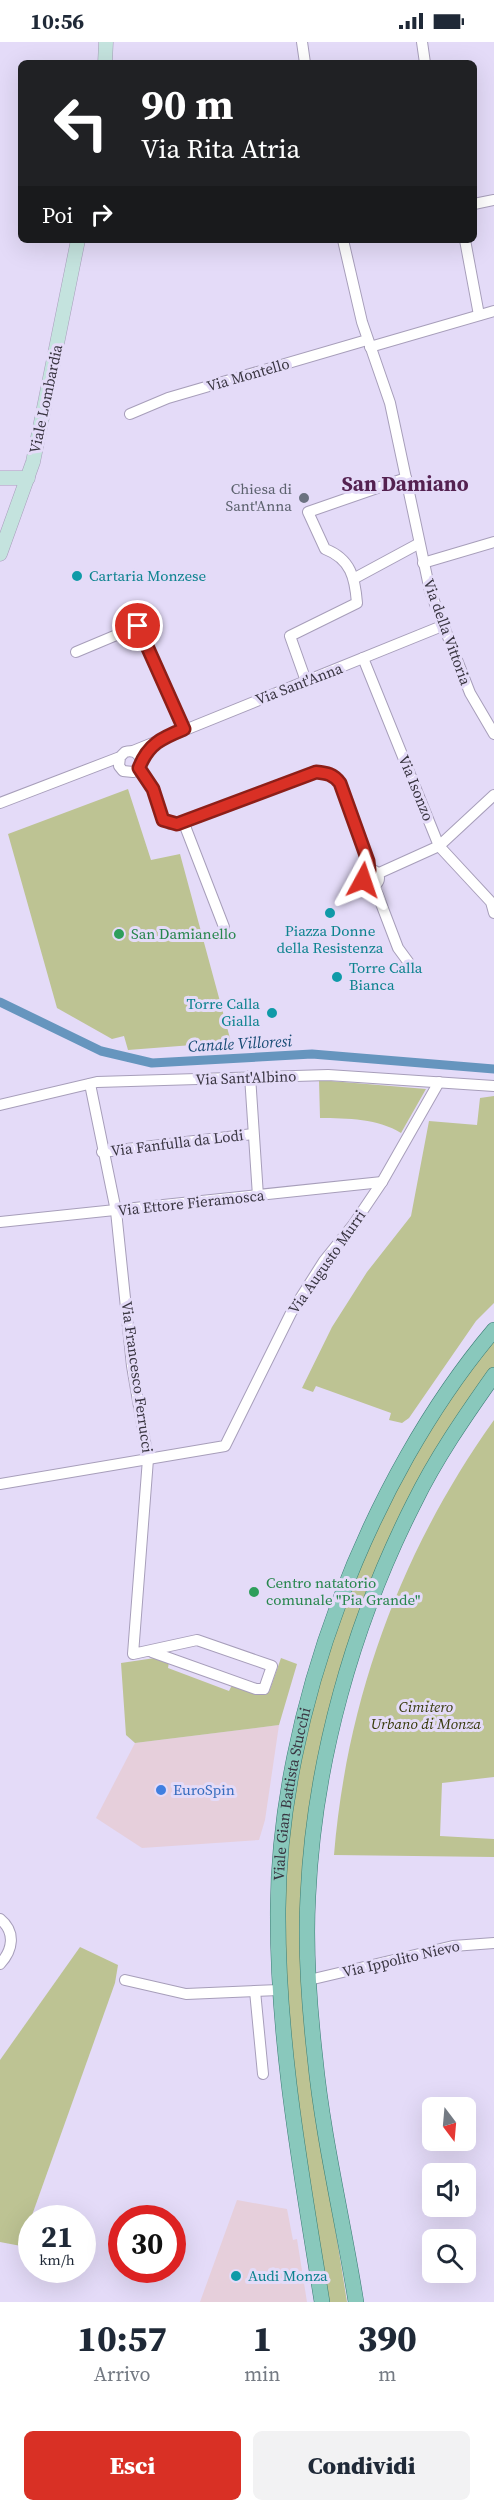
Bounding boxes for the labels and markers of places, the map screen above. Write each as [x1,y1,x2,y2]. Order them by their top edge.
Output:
place label: Chiesa di Sant'Anna [225,478,292,516]
marker: Chiesa di Sant'Anna [297,491,311,505]
place label: Cartaria Monzese [89,565,207,586]
marker: Cartaria Monzese [70,569,84,583]
pin [112,600,163,651]
marker: Piazza Donne della Resistenza [323,906,337,920]
place label: Piazza Donne della Resistenza [277,920,384,958]
place label: San Damianello [131,923,236,944]
marker: San Damianello [112,927,126,941]
place label: Torre Calla Bianca [349,957,423,995]
marker: Torre Calla Bianca [330,970,344,984]
place label: Torre Calla Gialla [187,993,260,1031]
marker: Torre Calla Gialla [265,1006,279,1020]
place label: Centro natatorio comunale "Pia Grande" [266,1572,420,1610]
marker: Centro natatorio comunale "Pia Grande" [247,1585,261,1599]
place label: EuroSpin [173,1779,235,1800]
marker: EuroSpin [154,1783,168,1797]
place label: Audi Monza [248,2265,328,2286]
marker: Audi Monza [229,2269,243,2283]

